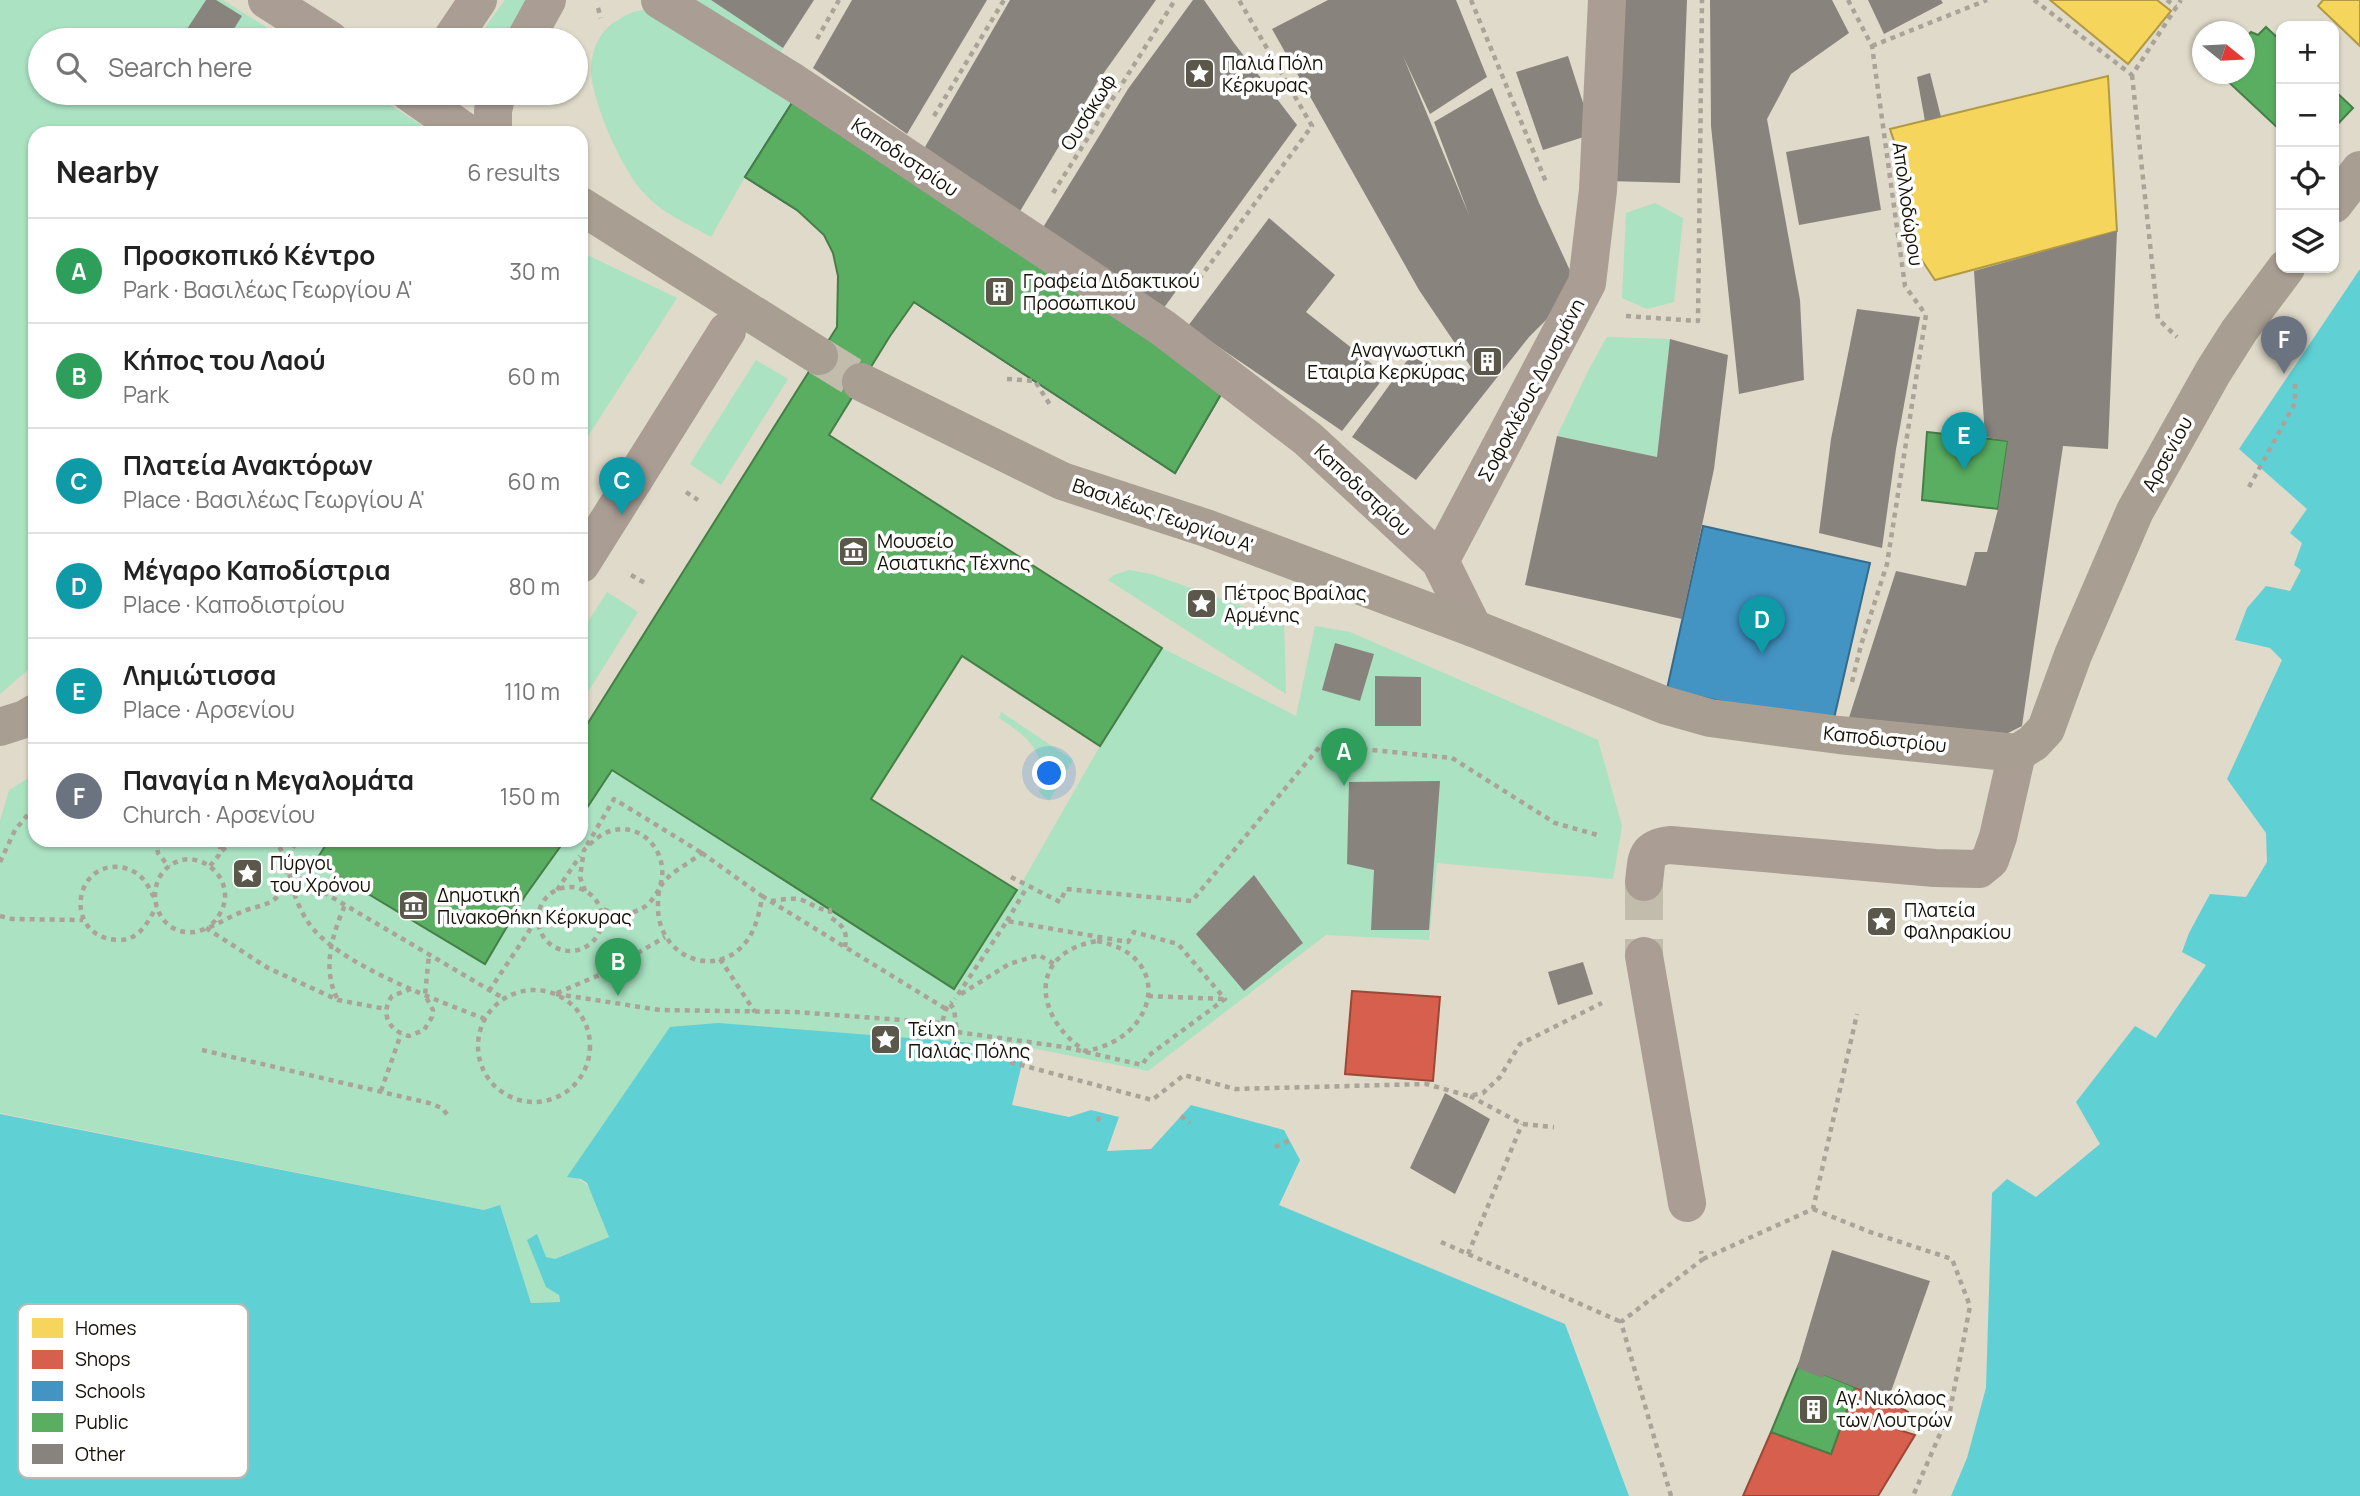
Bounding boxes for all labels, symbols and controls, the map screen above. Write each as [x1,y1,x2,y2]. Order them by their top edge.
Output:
north arrow [2192,21,2255,84]
map controls [2276,21,2339,273]
button: + [2276,21,2339,84]
search box [28,28,588,105]
icon: search [52,48,90,86]
text: Search here [108,49,253,85]
place label: Παλιά Πόλη Κέρκυρας [1222,50,1323,98]
place icon: Παλιά Πόλη Κέρκυρας [1182,57,1216,91]
street label: Ουσάκωφ [1054,69,1122,155]
button: − [2276,84,2339,147]
street label: Καποδιστρίου [846,112,964,202]
street label: Απολλοδώρου [1886,141,1930,267]
button: locate [2276,147,2339,210]
text: Nearby [56,151,159,192]
text: 6 results [467,156,560,188]
button: layers [2276,210,2339,273]
text: Προσκοπικό Κέντρο [123,237,375,273]
text: A [71,255,87,287]
text: 30 m [509,255,560,287]
place label: Γραφεία Διδακτικού Προσωπικού [1023,268,1200,316]
text: Park · Βασιλέως Γεωργίου Α' [123,273,413,305]
building icon: Γραφεία Διδακτικού Προσωπικού [983,275,1017,309]
street label: Σοφοκλέους Δουσμάνη [1472,294,1590,486]
pin: F [2261,316,2307,374]
place label: Αναγνωστική Εταιρία Κερκύρας [1307,337,1465,385]
text: Κήπος του Λαού [123,342,325,378]
building icon: Αναγνωστική Εταιρία Κερκύρας [1471,344,1505,378]
text: B [72,360,86,392]
text: 60 m [508,360,560,392]
text: Park [123,378,169,410]
pin: E [1941,412,1987,470]
street label: Αρσενίου [2136,412,2198,496]
street label: Καποδιστρίου [1309,438,1417,542]
text: Πλατεία Ανακτόρων [123,447,373,483]
pin: C [599,457,645,515]
text: C [71,465,88,497]
text: 60 m [508,465,560,497]
street label: Βασιλέως Γεωργίου Α' [1069,472,1257,558]
text: Place · Βασιλέως Γεωργίου Α' [123,483,425,515]
place label: Μουσείο Ασιατικής Τέχνης [877,528,1031,576]
museum icon: Μουσείο Ασιατικής Τέχνης [837,535,871,569]
text: Μέγαρο Καποδίστρια [123,552,391,588]
text: D [71,570,87,602]
text: 80 m [509,570,560,602]
place label: Πέτρος Βραίλας Αρμένης [1224,580,1366,628]
place icon: Πέτρος Βραίλας Αρμένης [1184,587,1218,621]
text: Place · Καποδιστρίου [123,588,345,620]
pin: D [1739,596,1785,654]
text: Λημιώτισσα [123,657,276,693]
text: E [72,675,86,707]
text: 110 m [504,675,560,707]
text: Place · Αρσενίου [123,693,295,725]
street label: Καποδιστρίου [1822,720,1948,758]
pin: A [1321,728,1367,786]
your location [1032,756,1066,790]
text: Παναγία η Μεγαλομάτα [123,762,414,798]
text: F [73,780,85,812]
text: 150 m [500,780,560,812]
text: Church · Αρσενίου [123,798,315,830]
place label: Πύργοι του Χρόνου [270,850,371,898]
place icon: Πύργοι του Χρόνου [230,857,264,891]
place label: Δημοτική Πινακοθήκη Κέρκυρας [437,882,632,930]
museum icon: Δημοτική Πινακοθήκη Κέρκυρας [397,889,431,923]
place label: Πλατεία Φαληρακίου [1904,897,2011,945]
place icon: Πλατεία Φαληρακίου [1864,904,1898,938]
pin: B [595,938,641,996]
place label: Τείχη Παλιάς Πόλης [908,1016,1030,1064]
place icon: Τείχη Παλιάς Πόλης [868,1023,902,1057]
legend [18,1304,248,1478]
text: Homes [75,1315,136,1341]
text: Shops [75,1346,130,1372]
text: Schools [75,1378,145,1404]
place label: Αγ. Νικόλαος των Λουτρών [1836,1385,1953,1433]
building icon: Αγ. Νικόλαος των Λουτρών [1796,1392,1830,1426]
text: Public [75,1409,128,1435]
text: Other [75,1441,126,1467]

